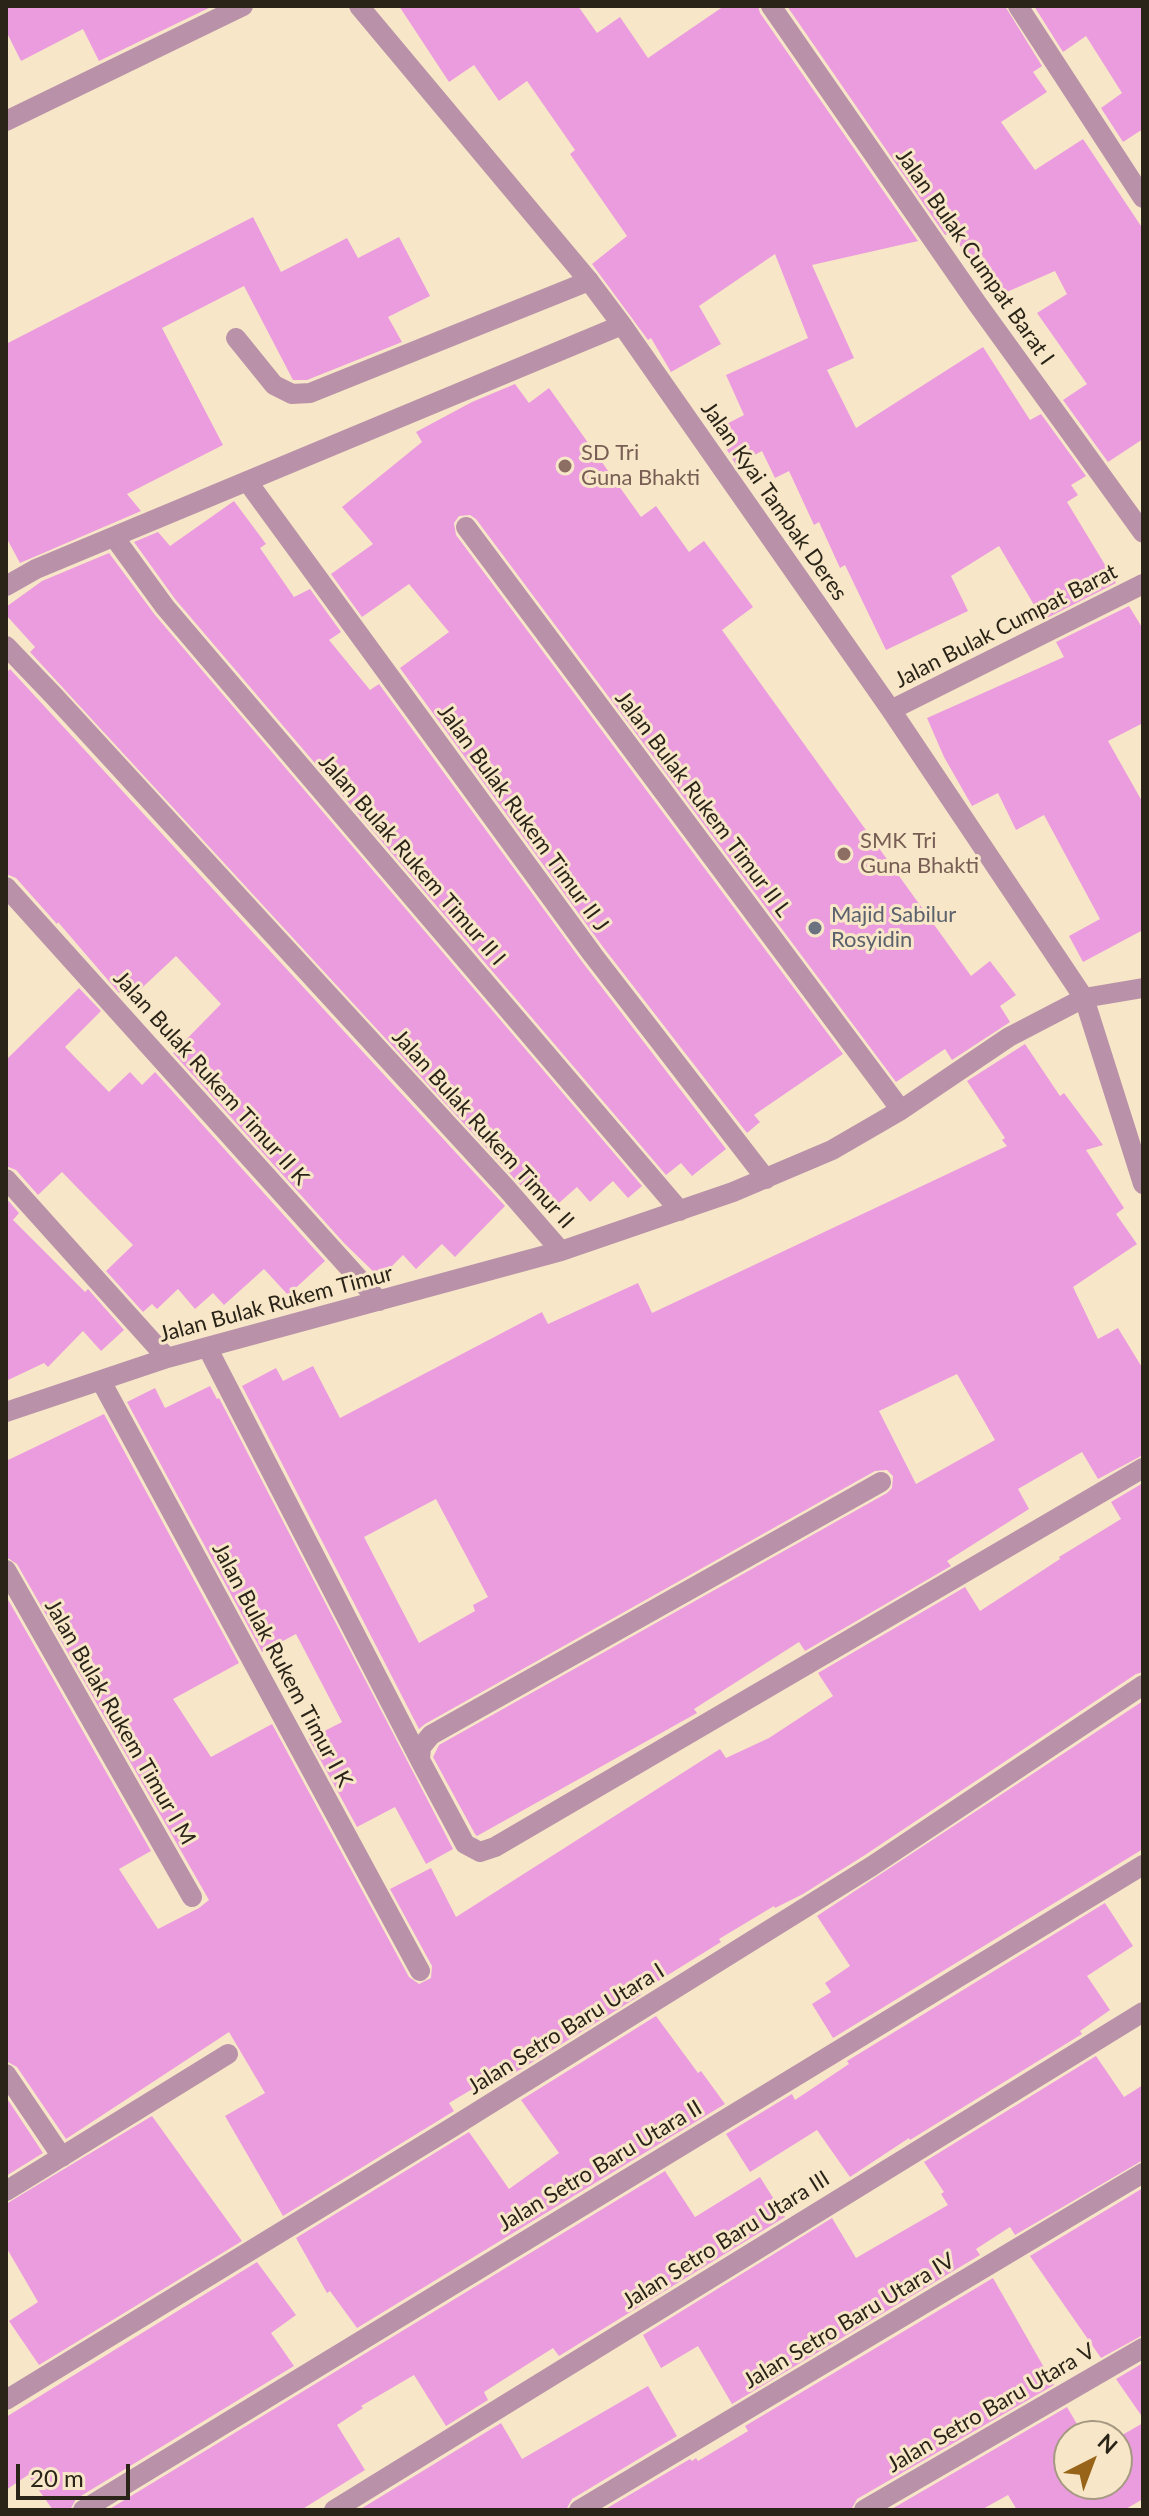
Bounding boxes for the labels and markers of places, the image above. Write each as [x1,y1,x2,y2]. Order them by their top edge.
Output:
place label: SD Tri Guna Bhakti [581,440,700,492]
marker: SD Tri Guna Bhakti [556,457,574,475]
place label: SMK Tri Guna Bhakti [860,828,979,880]
marker: SMK Tri Guna Bhakti [835,845,853,863]
place label: Majid Sabilur Rosyidin [831,902,956,954]
marker: Majid Sabilur Rosyidin [806,919,824,937]

